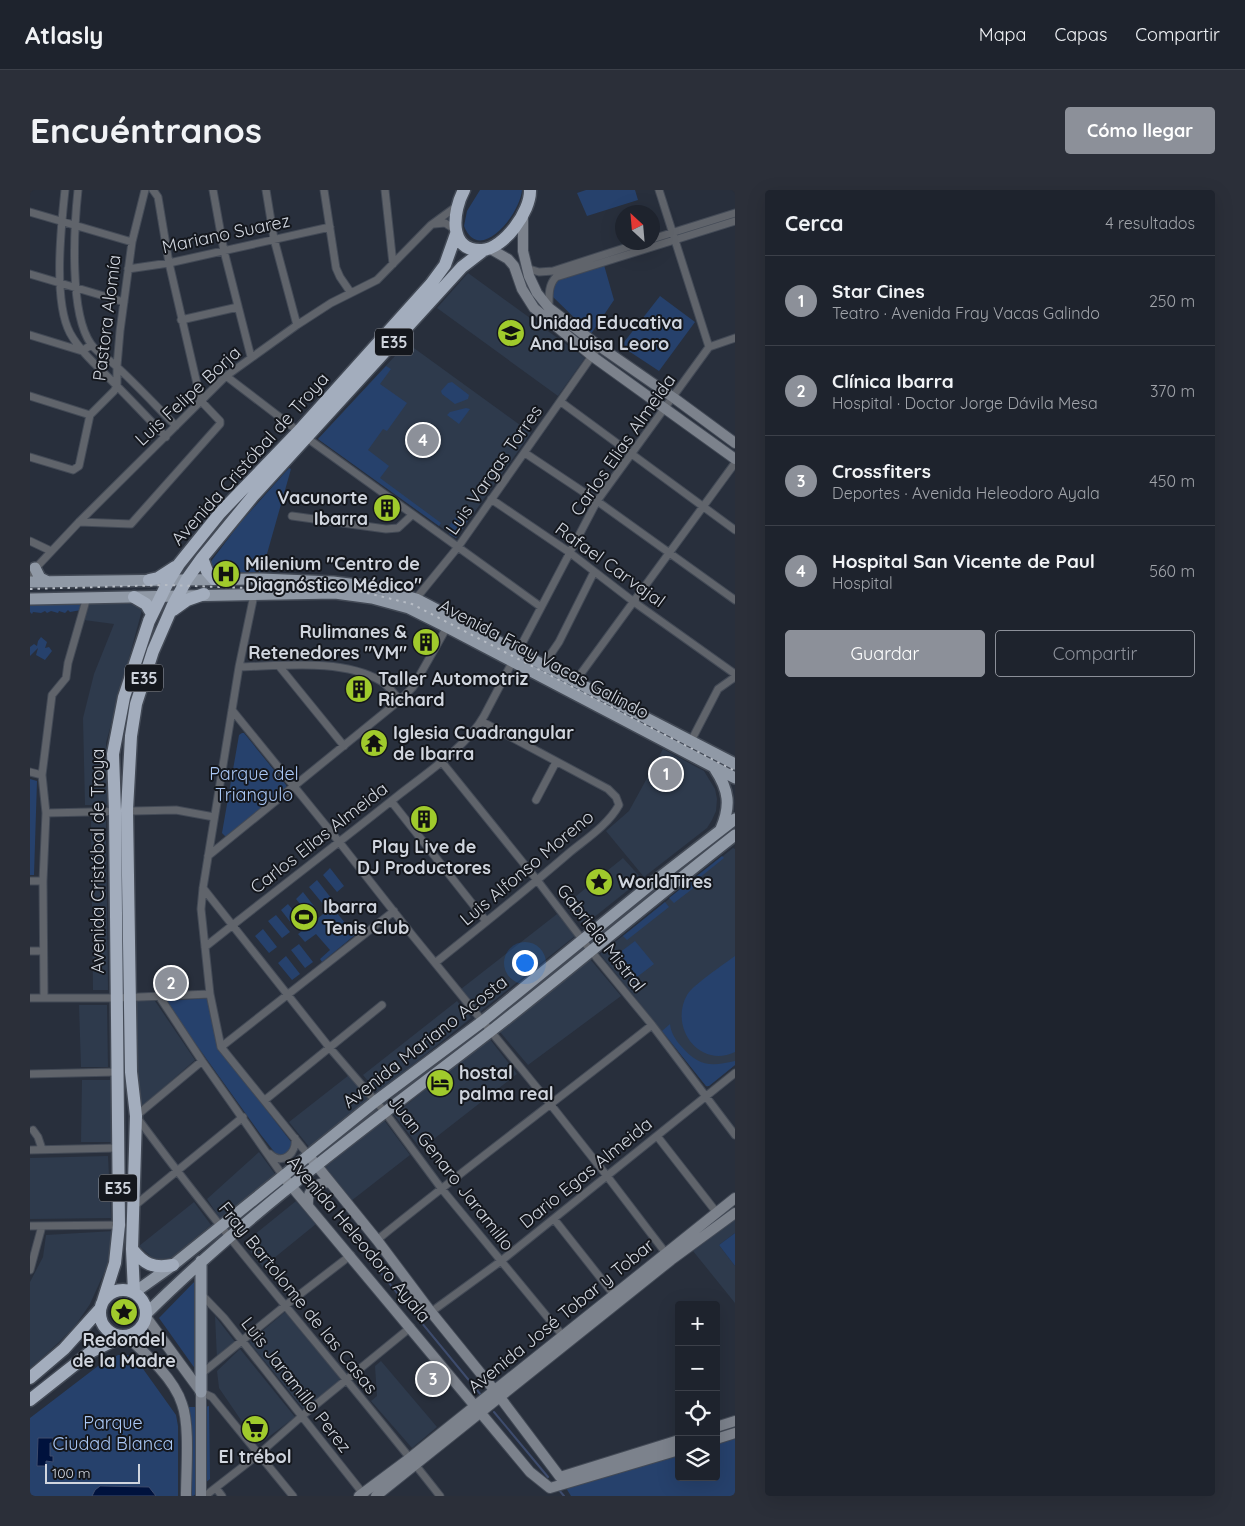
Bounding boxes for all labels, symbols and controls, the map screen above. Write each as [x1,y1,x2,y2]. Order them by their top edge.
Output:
text: Atlasly [25,20,103,50]
text: Mapa [979,23,1026,46]
text: Capas [1054,23,1107,46]
text: Compartir [1135,23,1220,46]
button: Cómo llegar [1065,107,1215,154]
text: Encuéntranos [30,108,262,152]
north arrow [615,205,660,250]
street label: Mariano Suarez [160,209,292,258]
text: Cerca [785,210,843,236]
text: 4 resultados [1105,213,1195,233]
street label: Pastora Alomía [87,253,126,382]
text: Star Cines [832,279,925,303]
text: 1 [798,291,804,311]
text: 250 m [1149,291,1195,311]
text: Teatro · Avenida Fray Vacas Galindo [832,303,1100,323]
place label: Unidad Educativa Ana Luisa Leoro [530,311,683,355]
school or university icon: Unidad Educativa Ana Luisa Leoro [496,318,526,348]
road number: E35 [375,328,413,356]
street label: Luis Felipe Borja [130,341,245,450]
street label: Avenida Cristóbal de Troya [166,367,333,550]
street label: Carlos Elias Almeida [565,369,680,520]
text: Clínica Ibarra [832,369,954,393]
text: 2 [796,381,806,401]
text: 370 m [1150,381,1195,401]
text: Hospital · Doctor Jorge Dávila Mesa [832,393,1098,413]
street label: Luis Vargas Torres [440,400,547,539]
pin: 4 [407,421,439,459]
text: Crossfiters [832,459,931,483]
text: 3 [797,471,805,491]
text: 450 m [1149,471,1195,491]
text: Deportes · Avenida Heleodoro Ayala [832,483,1100,503]
place label: Vacunorte Ibarra [277,486,368,530]
building icon: Vacunorte Ibarra [372,493,402,523]
street label: Rafael Carvajal [551,517,670,612]
text: Hospital San Vicente de Paul [832,549,1095,573]
place label: Milenium "Centro de Diagnóstico Médico" [245,552,422,596]
hospital icon: Milenium "Centro de Diagnóstico Médico" [211,559,241,589]
text: 4 [796,561,806,581]
text: 560 m [1149,561,1195,581]
text: Hospital [832,573,893,593]
street label: Avenida Fray Vacas Galindo [435,593,653,724]
place label: Rulimanes & Retenedores "VM" [248,620,407,664]
building icon: Rulimanes & Retenedores "VM" [411,627,441,657]
button: Guardar [785,630,985,677]
button: Compartir [995,630,1195,677]
road number: E35 [125,664,163,692]
place label: Taller Automotriz Richard [378,667,528,711]
building icon: Taller Automotriz Richard [344,674,374,704]
place label: Iglesia Cuadrangular de Ibarra [393,721,574,765]
temple icon: Iglesia Cuadrangular de Ibarra [359,728,389,758]
street label: Avenida Cristóbal de Troya [86,749,109,973]
pin: 1 [650,755,682,793]
park label: Parque del Triangulo [209,762,299,806]
street label: Carlos Elias Almeida [245,777,392,898]
building icon: Play Live de DJ Productores [409,804,439,834]
street label: Luis Alfonso Moreno [455,805,598,930]
place label: Play Live de DJ Productores [357,835,491,879]
place icon: WorldTires [584,867,614,897]
place label: WorldTires [618,870,712,893]
street label: Gabriela Mistral [552,879,651,996]
place label: Ibarra Tenis Club [323,895,409,939]
sports icon: Ibarra Tenis Club [289,902,319,932]
your location [512,950,538,976]
pin: 2 [155,964,187,1002]
street label: Avenida Mariano Acosta [338,970,512,1113]
place label: hostal palma real [459,1061,554,1105]
hotel icon: hostal palma real [425,1068,455,1098]
street label: Juan Genaro Jaramillo [383,1090,519,1255]
street label: Dario Egas Almeida [515,1112,657,1233]
street label: Avenida Heleodoro Ayala [283,1150,436,1327]
road number: E35 [99,1174,137,1201]
street label: Fray Bartolome de las Casas [214,1197,383,1398]
street label: Avenida José Tobar y Tobar [463,1233,659,1398]
place icon: Redondel de la Madre [109,1297,139,1327]
map controls [675,1301,720,1481]
button: + [675,1301,720,1346]
street label: Luis Jaramillo Perez [236,1312,357,1457]
place label: Redondel de la Madre [72,1328,176,1372]
button: − [675,1346,720,1391]
pin: 3 [417,1360,449,1398]
button: locate [675,1391,720,1436]
park label: Parque Ciudad Blanca [53,1411,173,1455]
supermarket icon: El trébol [240,1414,270,1444]
button: layers [675,1436,720,1481]
place label: El trébol [219,1445,292,1468]
scale bar [45,1461,140,1484]
text: 100 m [52,1464,90,1482]

